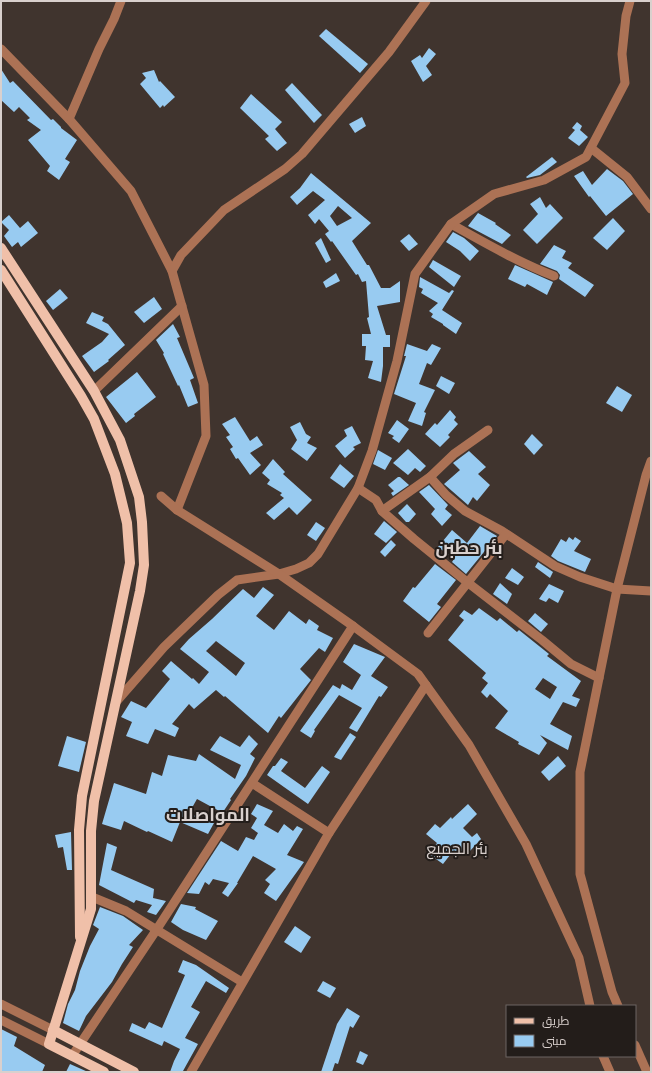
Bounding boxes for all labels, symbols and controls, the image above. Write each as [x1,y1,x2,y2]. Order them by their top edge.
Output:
district label: بئر حطبن [435,537,503,559]
district label: المواصلات [166,804,250,826]
district label: بئر الجميع [426,839,488,860]
legend [506,1005,636,1057]
text: طريق [542,1014,570,1028]
text: مبنى [542,1034,567,1048]

